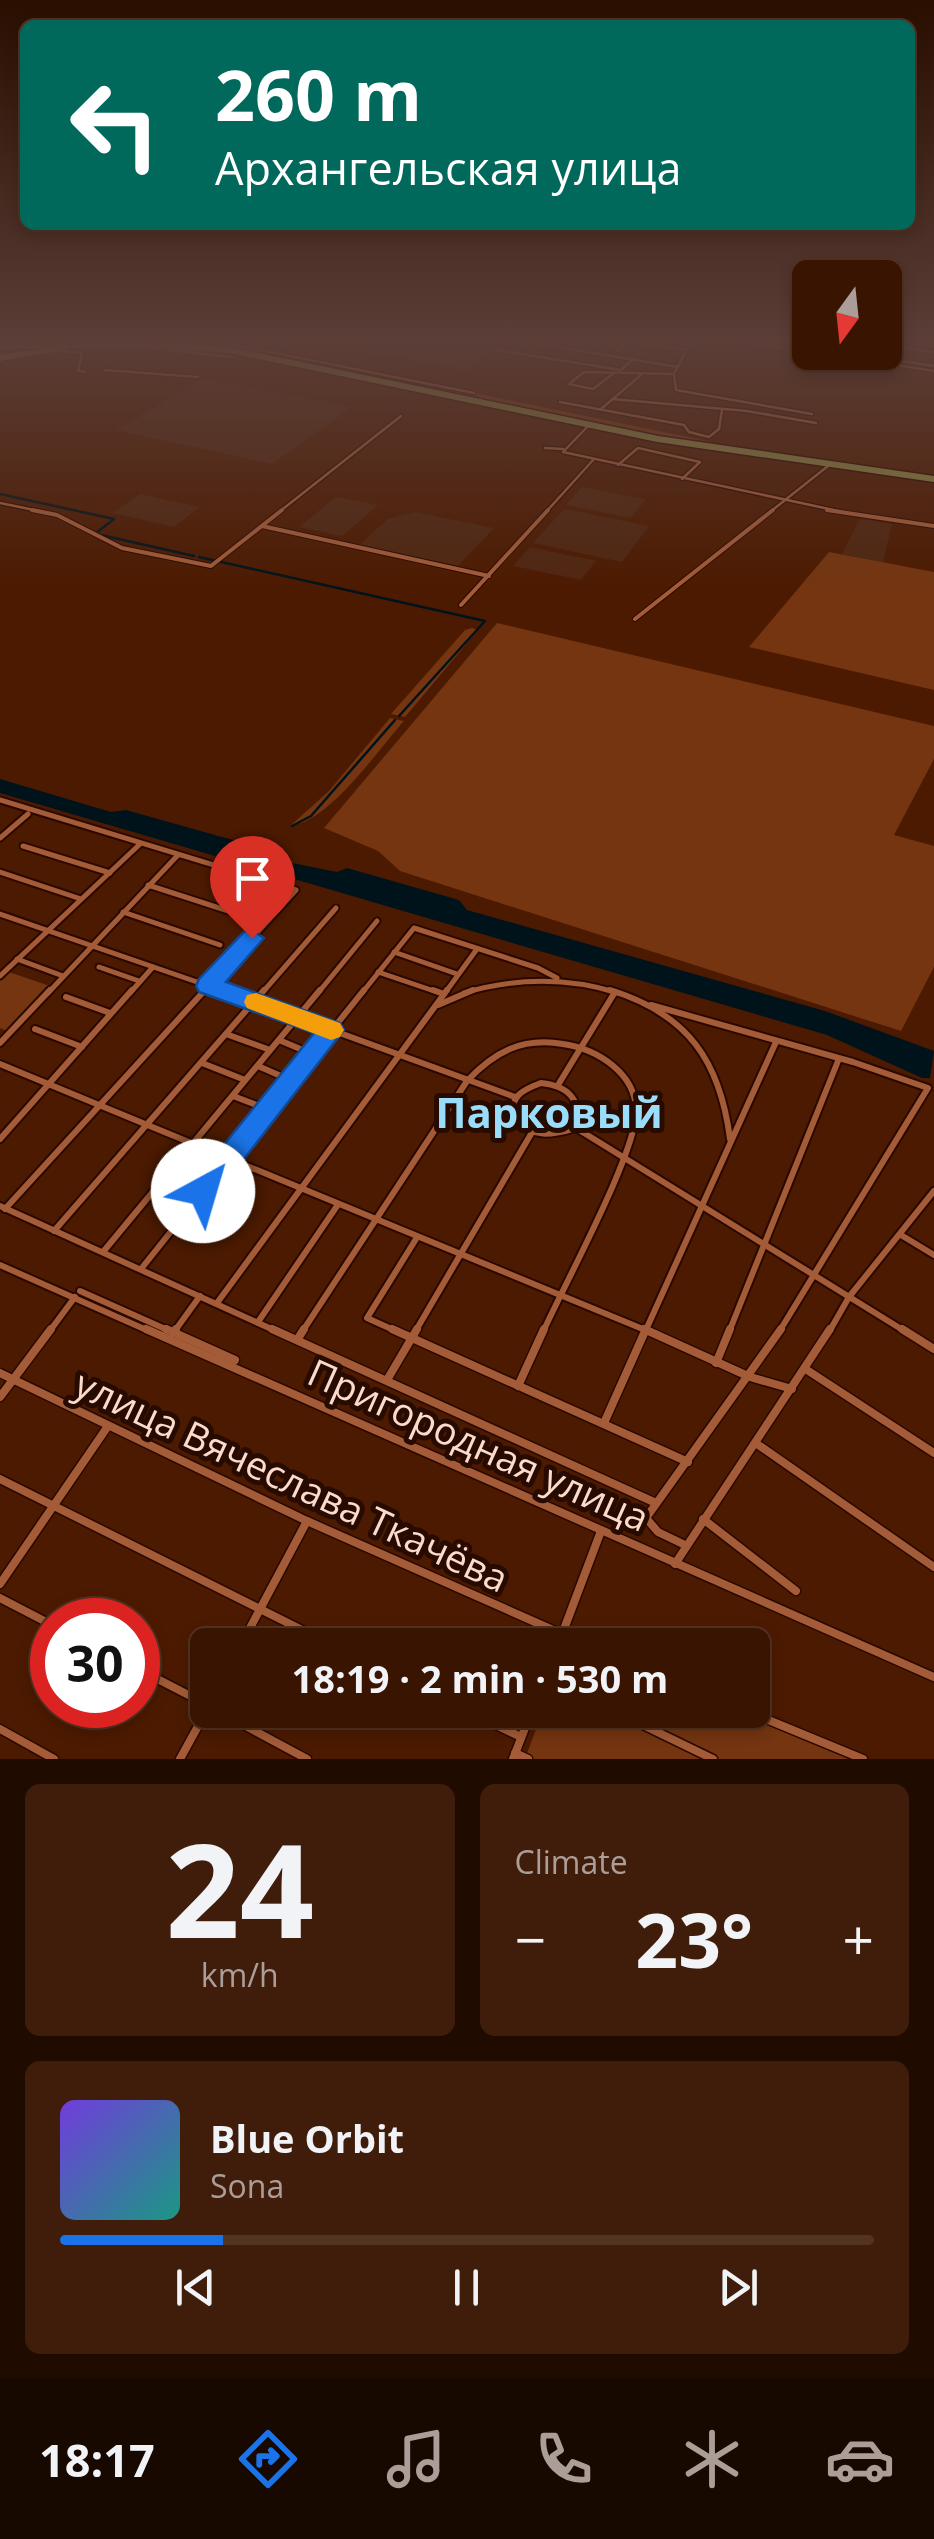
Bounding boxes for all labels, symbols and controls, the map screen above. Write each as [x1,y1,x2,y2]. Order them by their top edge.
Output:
text: 260 m [215,46,422,142]
icon: left [50,60,180,190]
text: Архангельская улица [215,137,681,198]
north arrow [792,260,902,370]
map controls [792,260,902,370]
pin [210,836,295,939]
icon: arrive [225,851,280,906]
district label: Парковый [435,1083,663,1140]
position arrow [151,1139,255,1243]
street label: Пригородная улица [300,1345,658,1543]
street label: улица Вячеслава Ткачёва [67,1357,517,1603]
speed limit sign: 30 [30,1598,160,1728]
text: 18:19 · 2 min · 530 m [292,1652,668,1704]
text: 24 [165,1799,314,1976]
text: Climate [515,1840,628,1883]
text: 23° [635,1888,753,1990]
text: − [515,1901,546,1976]
text: + [843,1901,874,1976]
text: km/h [201,1953,279,1996]
text: Blue Orbit [210,2112,404,2164]
text: Sona [210,2164,284,2207]
icon: previous [168,2260,223,2315]
icon: pause [439,2260,494,2315]
icon: next [711,2260,766,2315]
icon: directions [233,2424,303,2494]
icon: music [381,2424,451,2494]
icon: phone [529,2424,599,2494]
icon: climate [677,2424,747,2494]
icon: car [825,2424,895,2494]
text: 18:17 [39,2429,155,2490]

